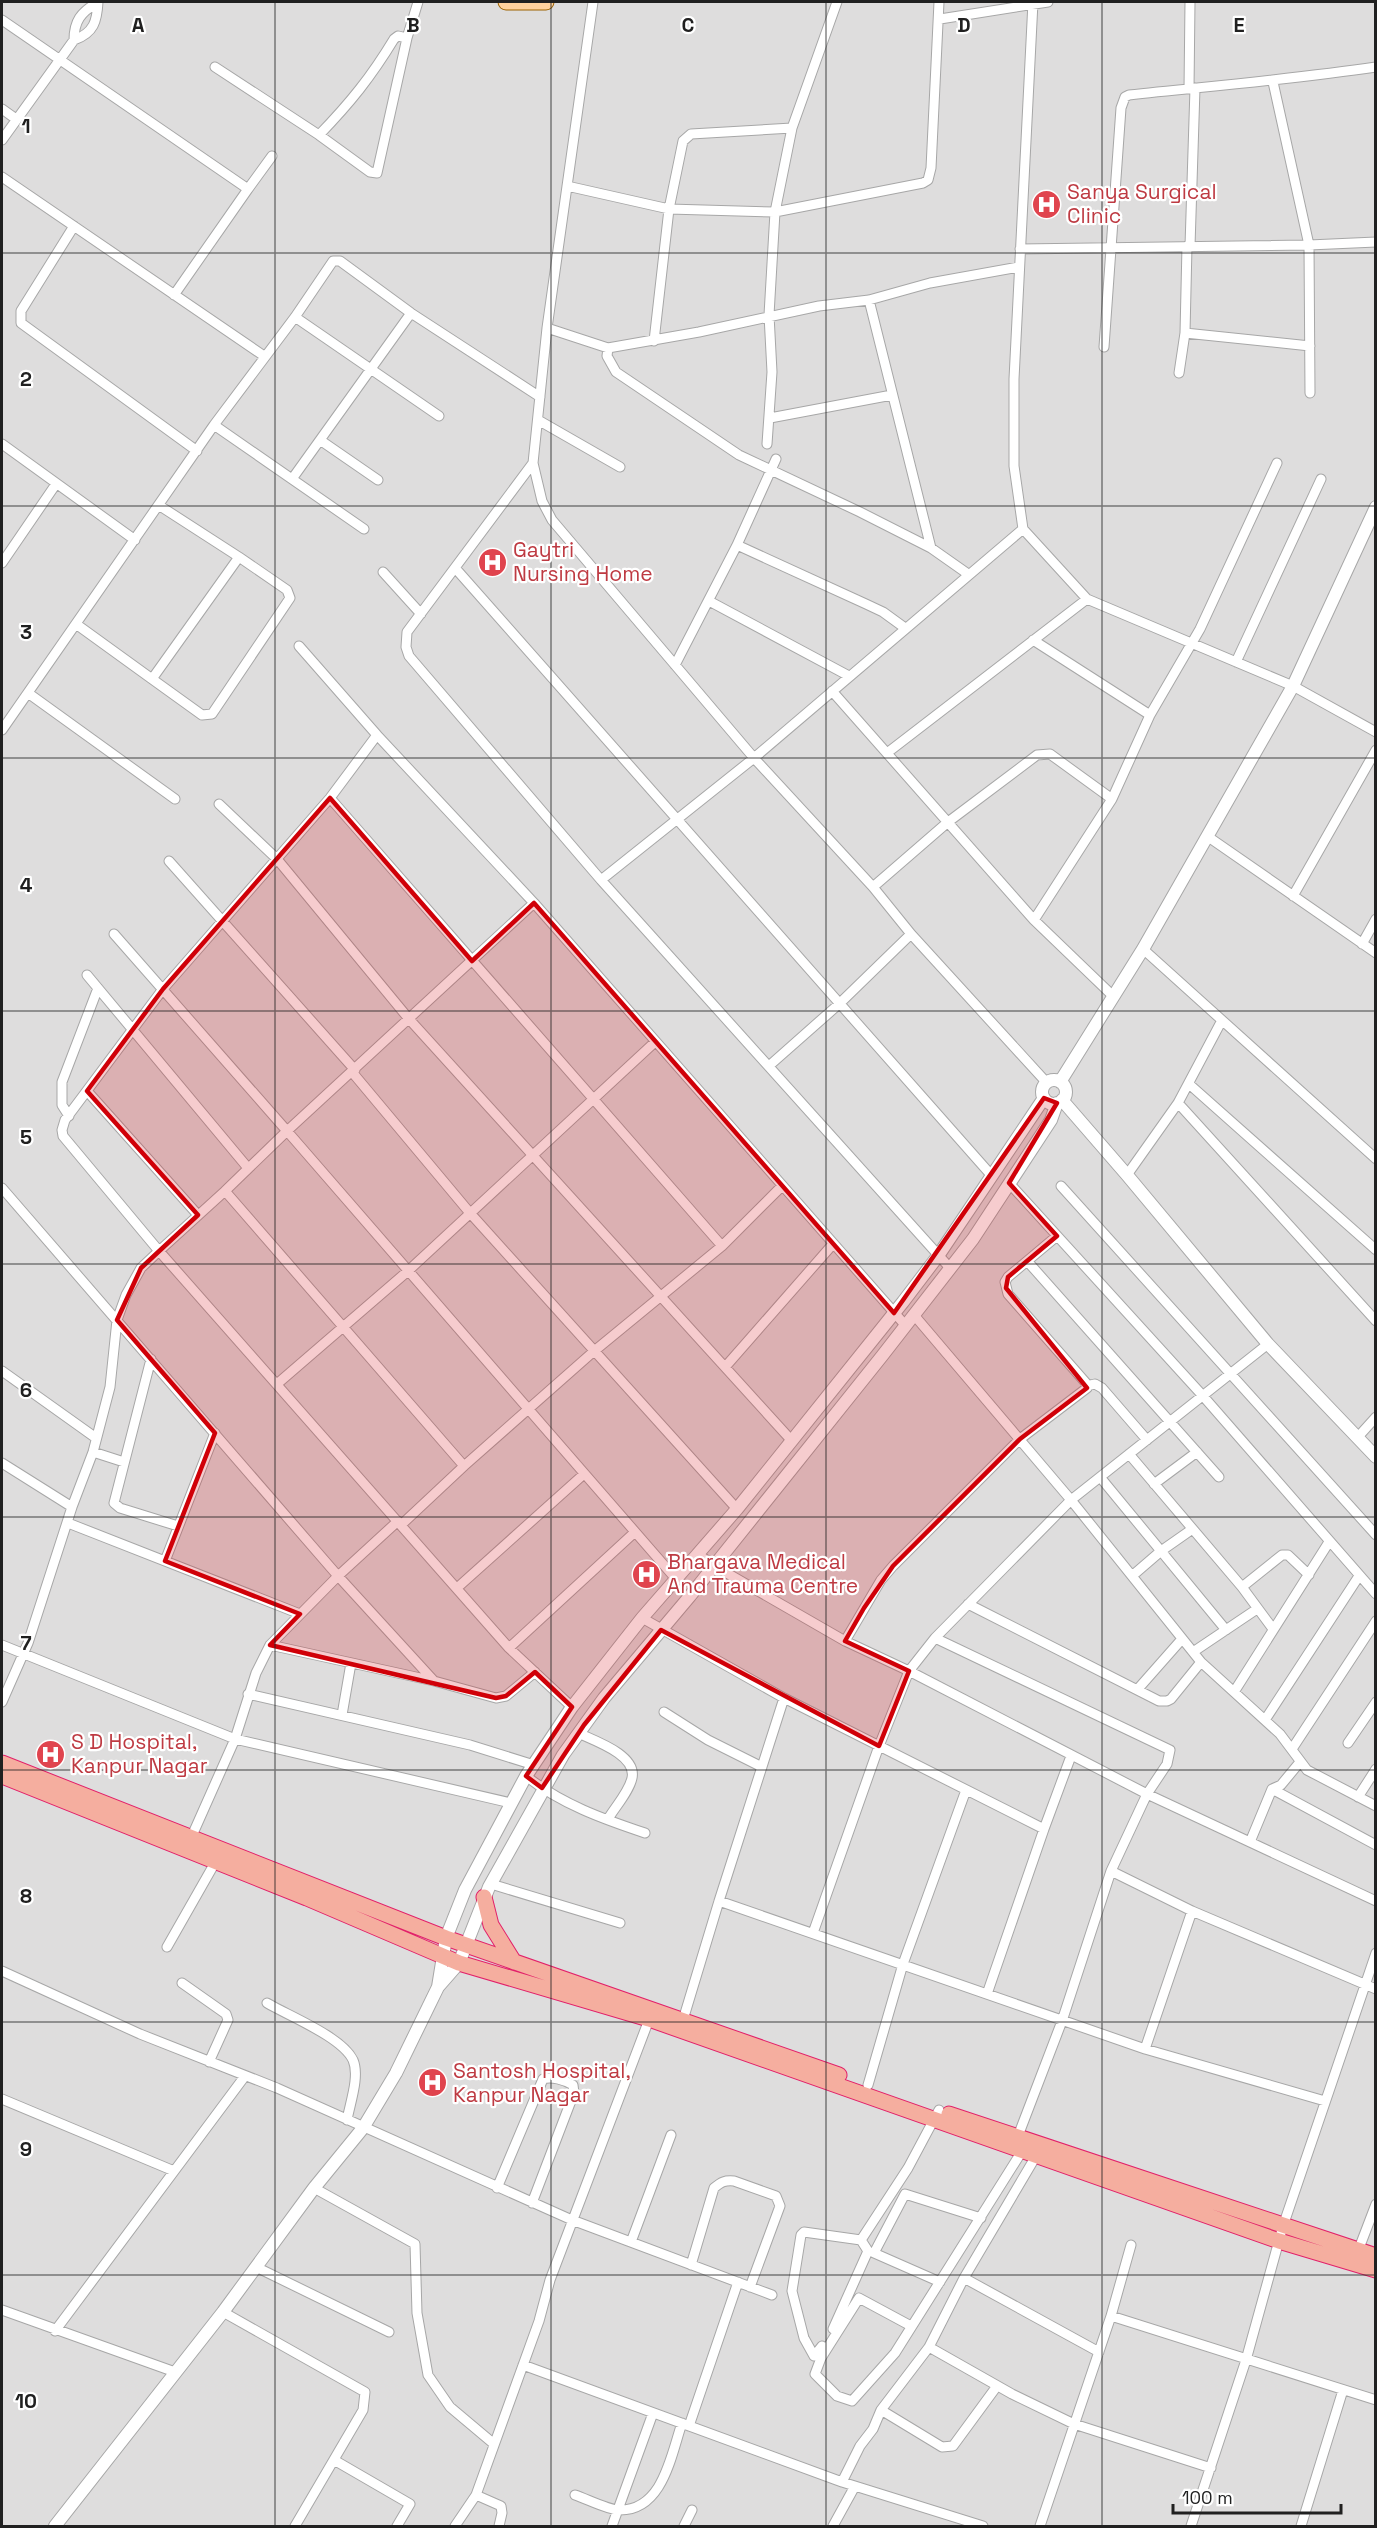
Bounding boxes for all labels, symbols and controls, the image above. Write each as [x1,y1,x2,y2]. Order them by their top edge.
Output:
text: A [132,12,145,38]
text: B [406,12,420,38]
text: C [682,12,695,38]
text: D [957,12,971,38]
text: E [1233,12,1245,38]
text: 1 [21,113,31,139]
place label: Sanya Surgical Clinic [1067,178,1217,229]
hospital icon: Sanya Surgical Clinic [1030,188,1062,220]
text: 2 [20,366,32,392]
place label: Gaytri Nursing Home [513,536,653,587]
hospital icon: Gaytri Nursing Home [476,546,508,578]
text: 3 [20,619,32,645]
text: 4 [20,872,33,898]
text: 5 [20,1124,32,1150]
text: 6 [20,1377,32,1403]
place label: Bhargava Medical And Trauma Centre [667,1548,858,1599]
hospital icon: Bhargava Medical And Trauma Centre [630,1558,662,1590]
text: 7 [20,1630,32,1656]
place label: S D Hospital, Kanpur Nagar [71,1728,208,1779]
hospital icon: S D Hospital, Kanpur Nagar [34,1738,66,1770]
text: 8 [20,1883,32,1909]
place label: Santosh Hospital, Kanpur Nagar [453,2057,631,2108]
hospital icon: Santosh Hospital, Kanpur Nagar [416,2067,448,2099]
text: 9 [20,2136,32,2162]
text: 10 [15,2388,37,2414]
scale bar [1173,2477,1341,2515]
text: 100 m [1182,2486,1233,2509]

